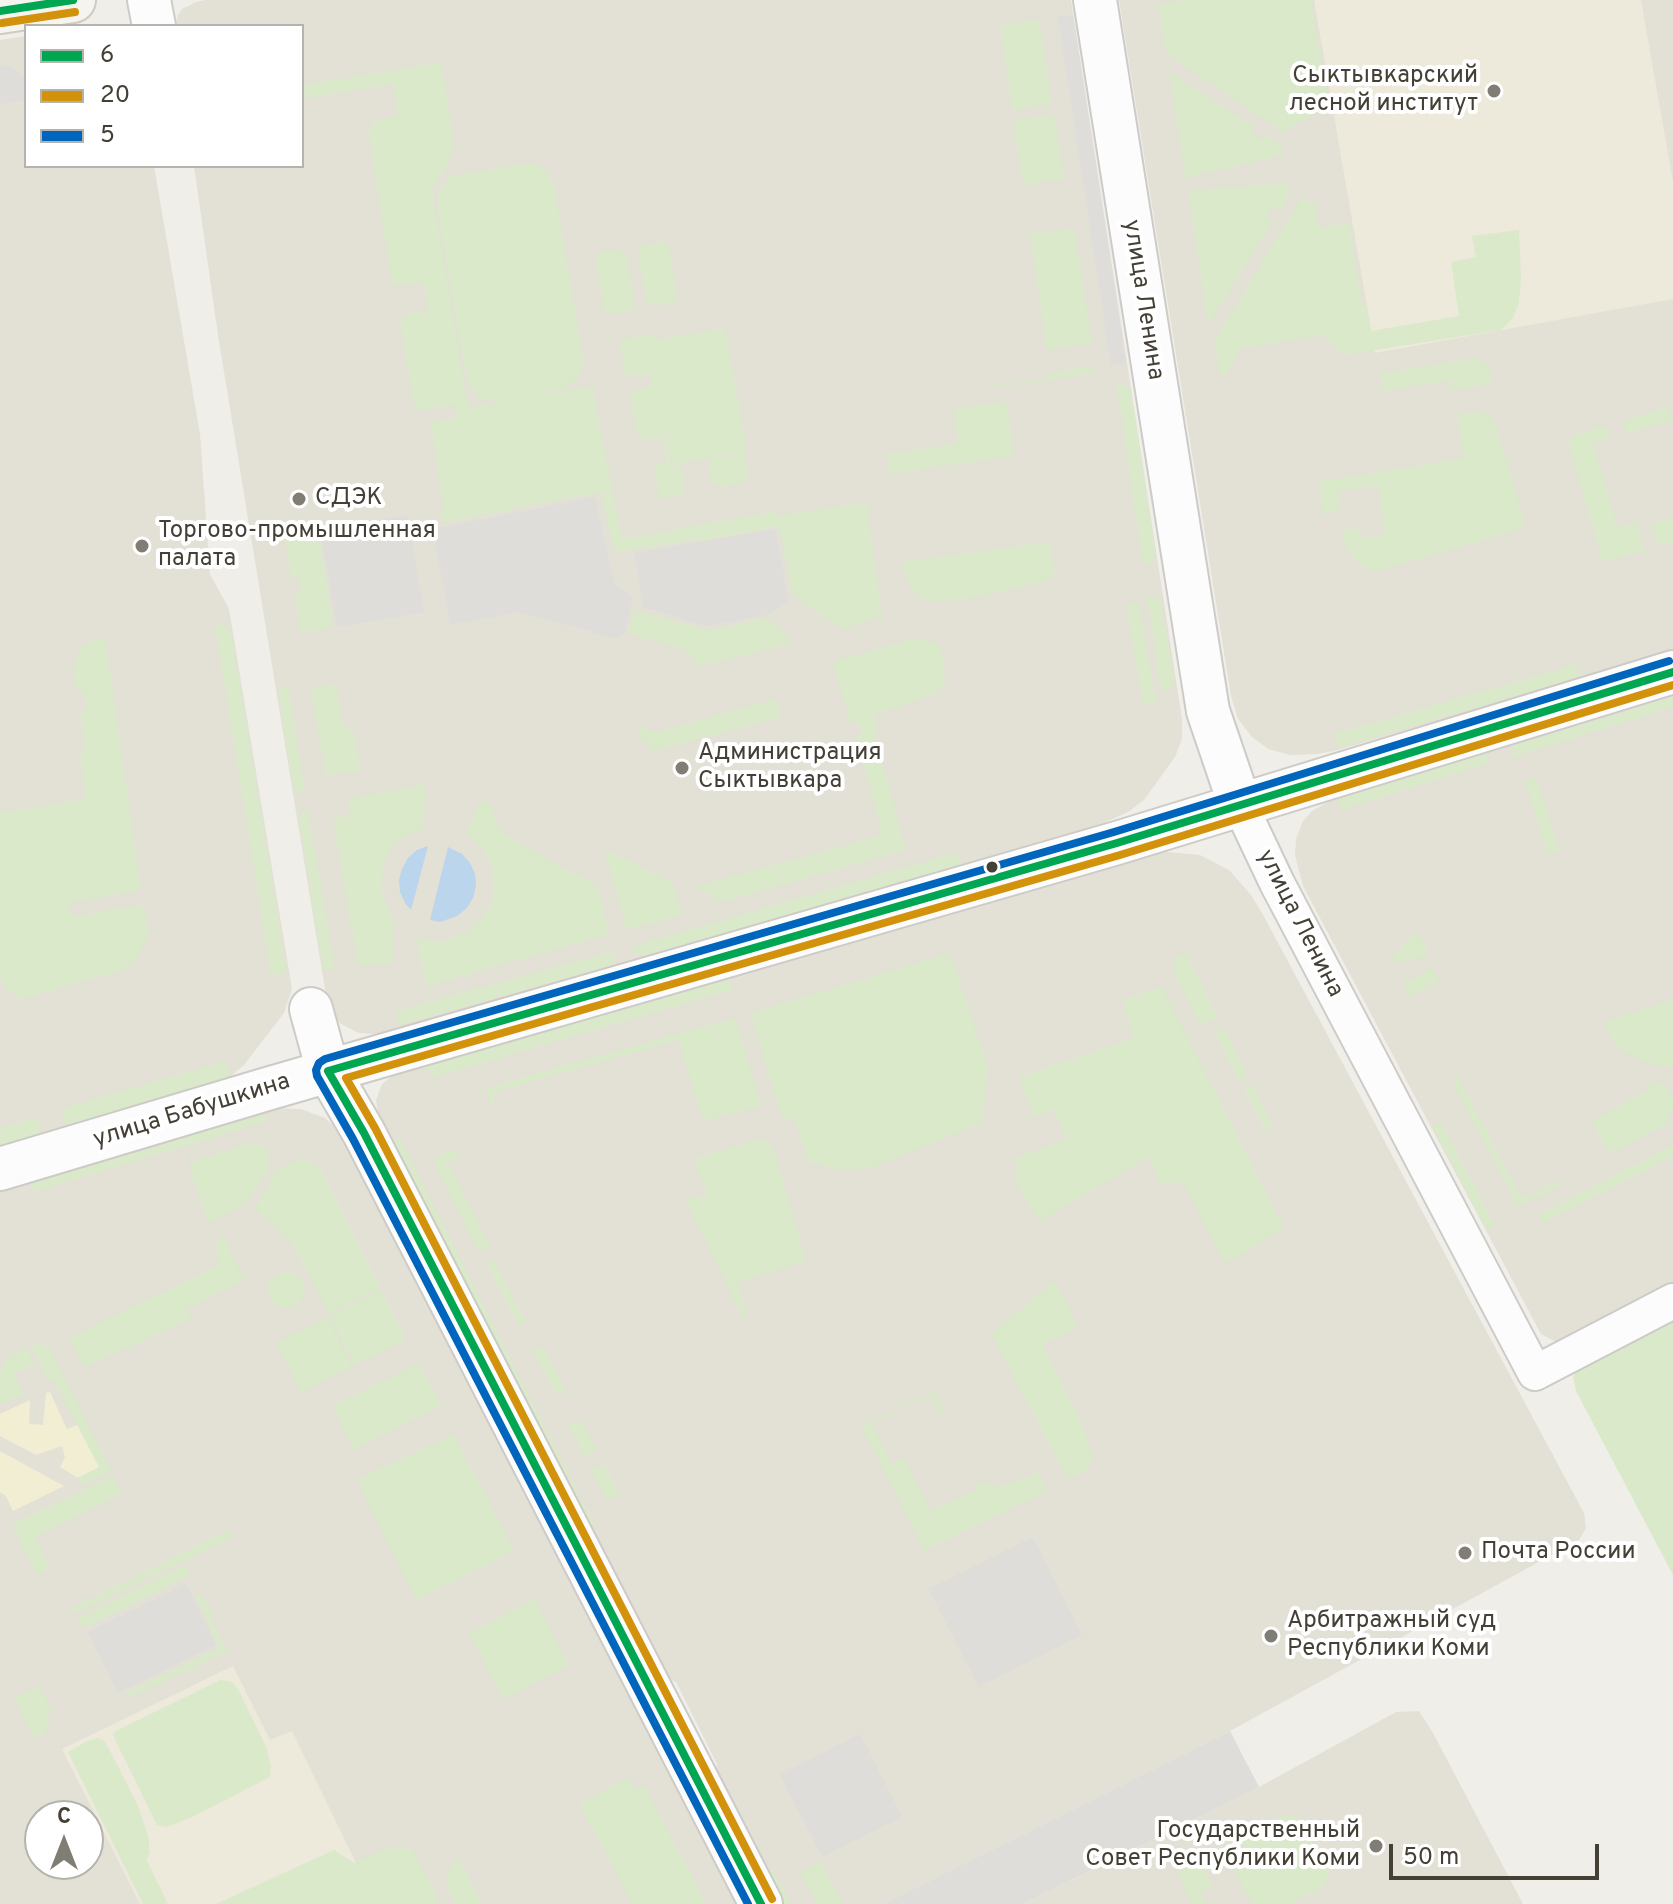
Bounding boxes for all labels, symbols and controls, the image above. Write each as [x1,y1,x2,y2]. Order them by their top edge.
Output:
legend [24,24,304,168]
text: 6 [100,41,114,71]
place label: Сыктывкарский лесной институт [1289,63,1478,119]
text: 20 [100,81,130,111]
marker: Сыктывкарский лесной институт [1485,82,1503,100]
text: 5 [100,121,115,151]
street label: улица Ленина [1115,218,1169,382]
place label: СДЭК [315,485,382,513]
marker: СДЭК [290,490,308,508]
place label: Торгово-промышленная палата [158,518,436,574]
marker: Торгово-промышленная палата [133,537,151,555]
place label: Администрация Сыктывкара [698,740,882,796]
marker: Администрация Сыктывкара [673,759,691,777]
street label: улица Ленина [1249,845,1349,1003]
unlabelled marker [984,859,1000,875]
street label: улица Бабушкина [90,1068,294,1156]
place label: Почта России [1481,1539,1636,1567]
marker: Почта России [1456,1544,1474,1562]
place label: Арбитражный суд Республики Коми [1287,1608,1496,1664]
marker: Арбитражный суд Республики Коми [1262,1627,1280,1645]
north arrow [24,1800,104,1880]
text: С [57,1804,71,1831]
place label: Государственный Совет Республики Коми [1085,1818,1360,1874]
scale bar [1393,1828,1603,1878]
marker: Государственный Совет Республики Коми [1367,1837,1385,1855]
text: 50 m [1403,1843,1459,1873]

